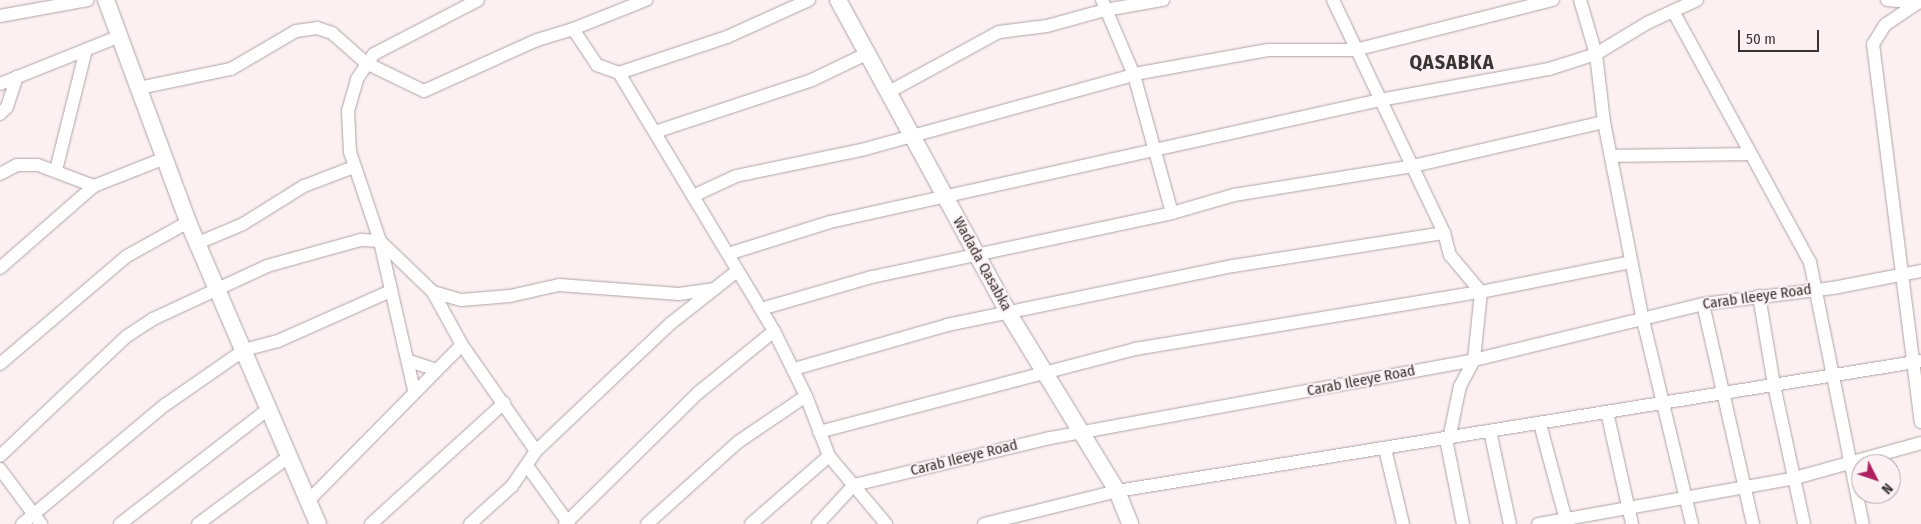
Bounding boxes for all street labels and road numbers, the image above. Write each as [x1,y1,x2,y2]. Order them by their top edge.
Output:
street label: Wadada Qasabka [949,214,1015,314]
street label: Carab Ileeye Road [1701,280,1813,314]
street label: Carab Ileeye Road [1305,362,1417,400]
street label: Carab Ileeye Road [909,436,1019,480]

